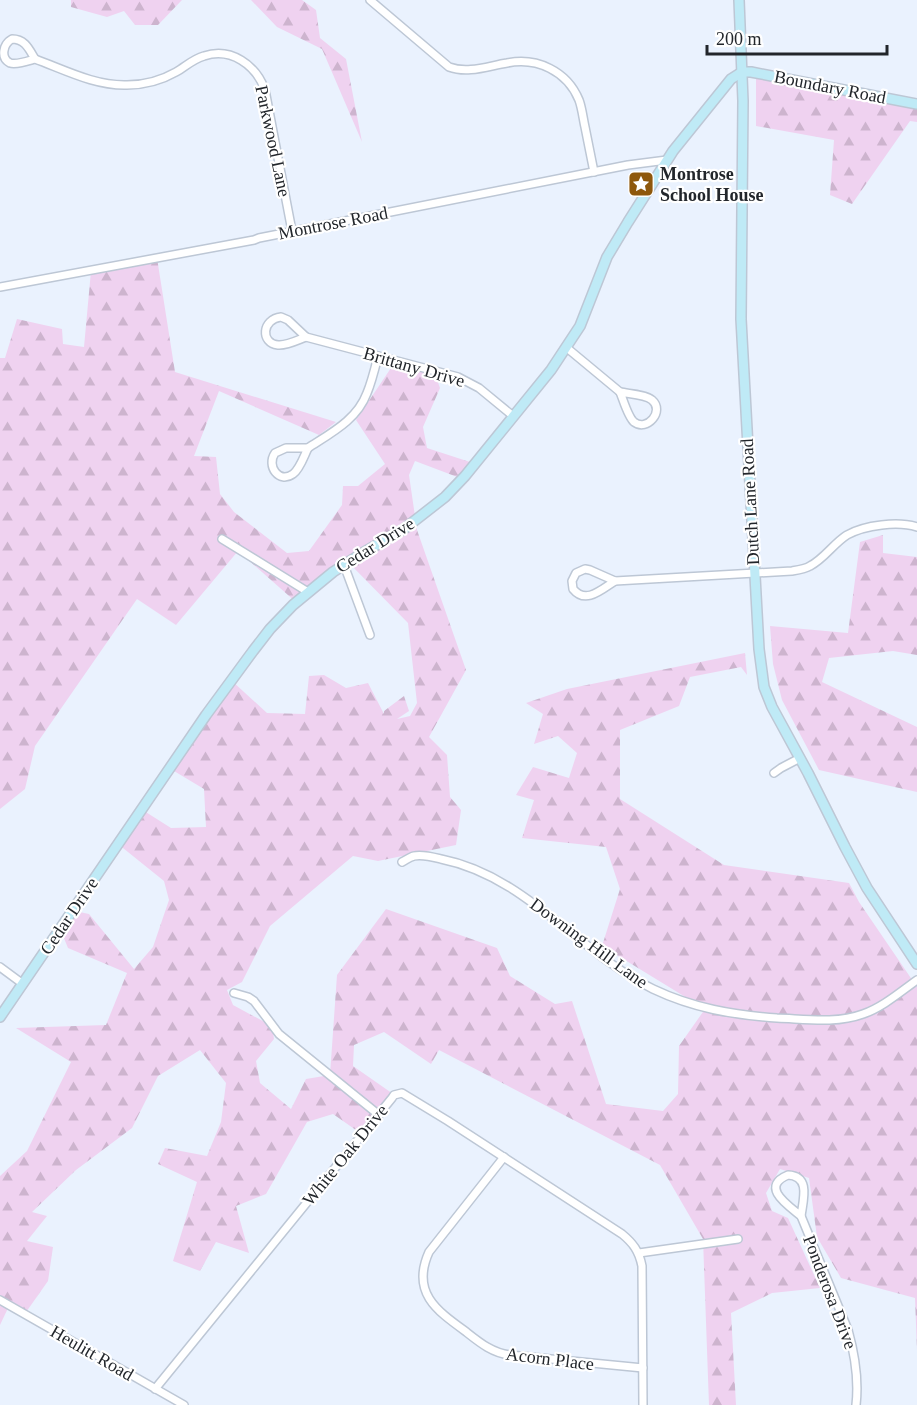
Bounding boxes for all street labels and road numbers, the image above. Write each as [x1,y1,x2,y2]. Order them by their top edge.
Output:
street label: Boundary Road [772,66,888,108]
street label: Parkwood Lane [251,83,295,199]
street label: Montrose Road [276,203,390,243]
street label: Brittany Drive [361,343,467,391]
street label: Dutch Lane Road [737,438,763,566]
street label: Cedar Drive [332,513,418,577]
street label: Cedar Drive [36,874,102,958]
street label: Downing Hill Lane [526,894,652,992]
street label: White Oak Drive [298,1101,392,1209]
street label: Ponderosa Drive [799,1232,861,1352]
street label: Heulitt Road [47,1321,137,1385]
street label: Acorn Place [505,1344,595,1374]

